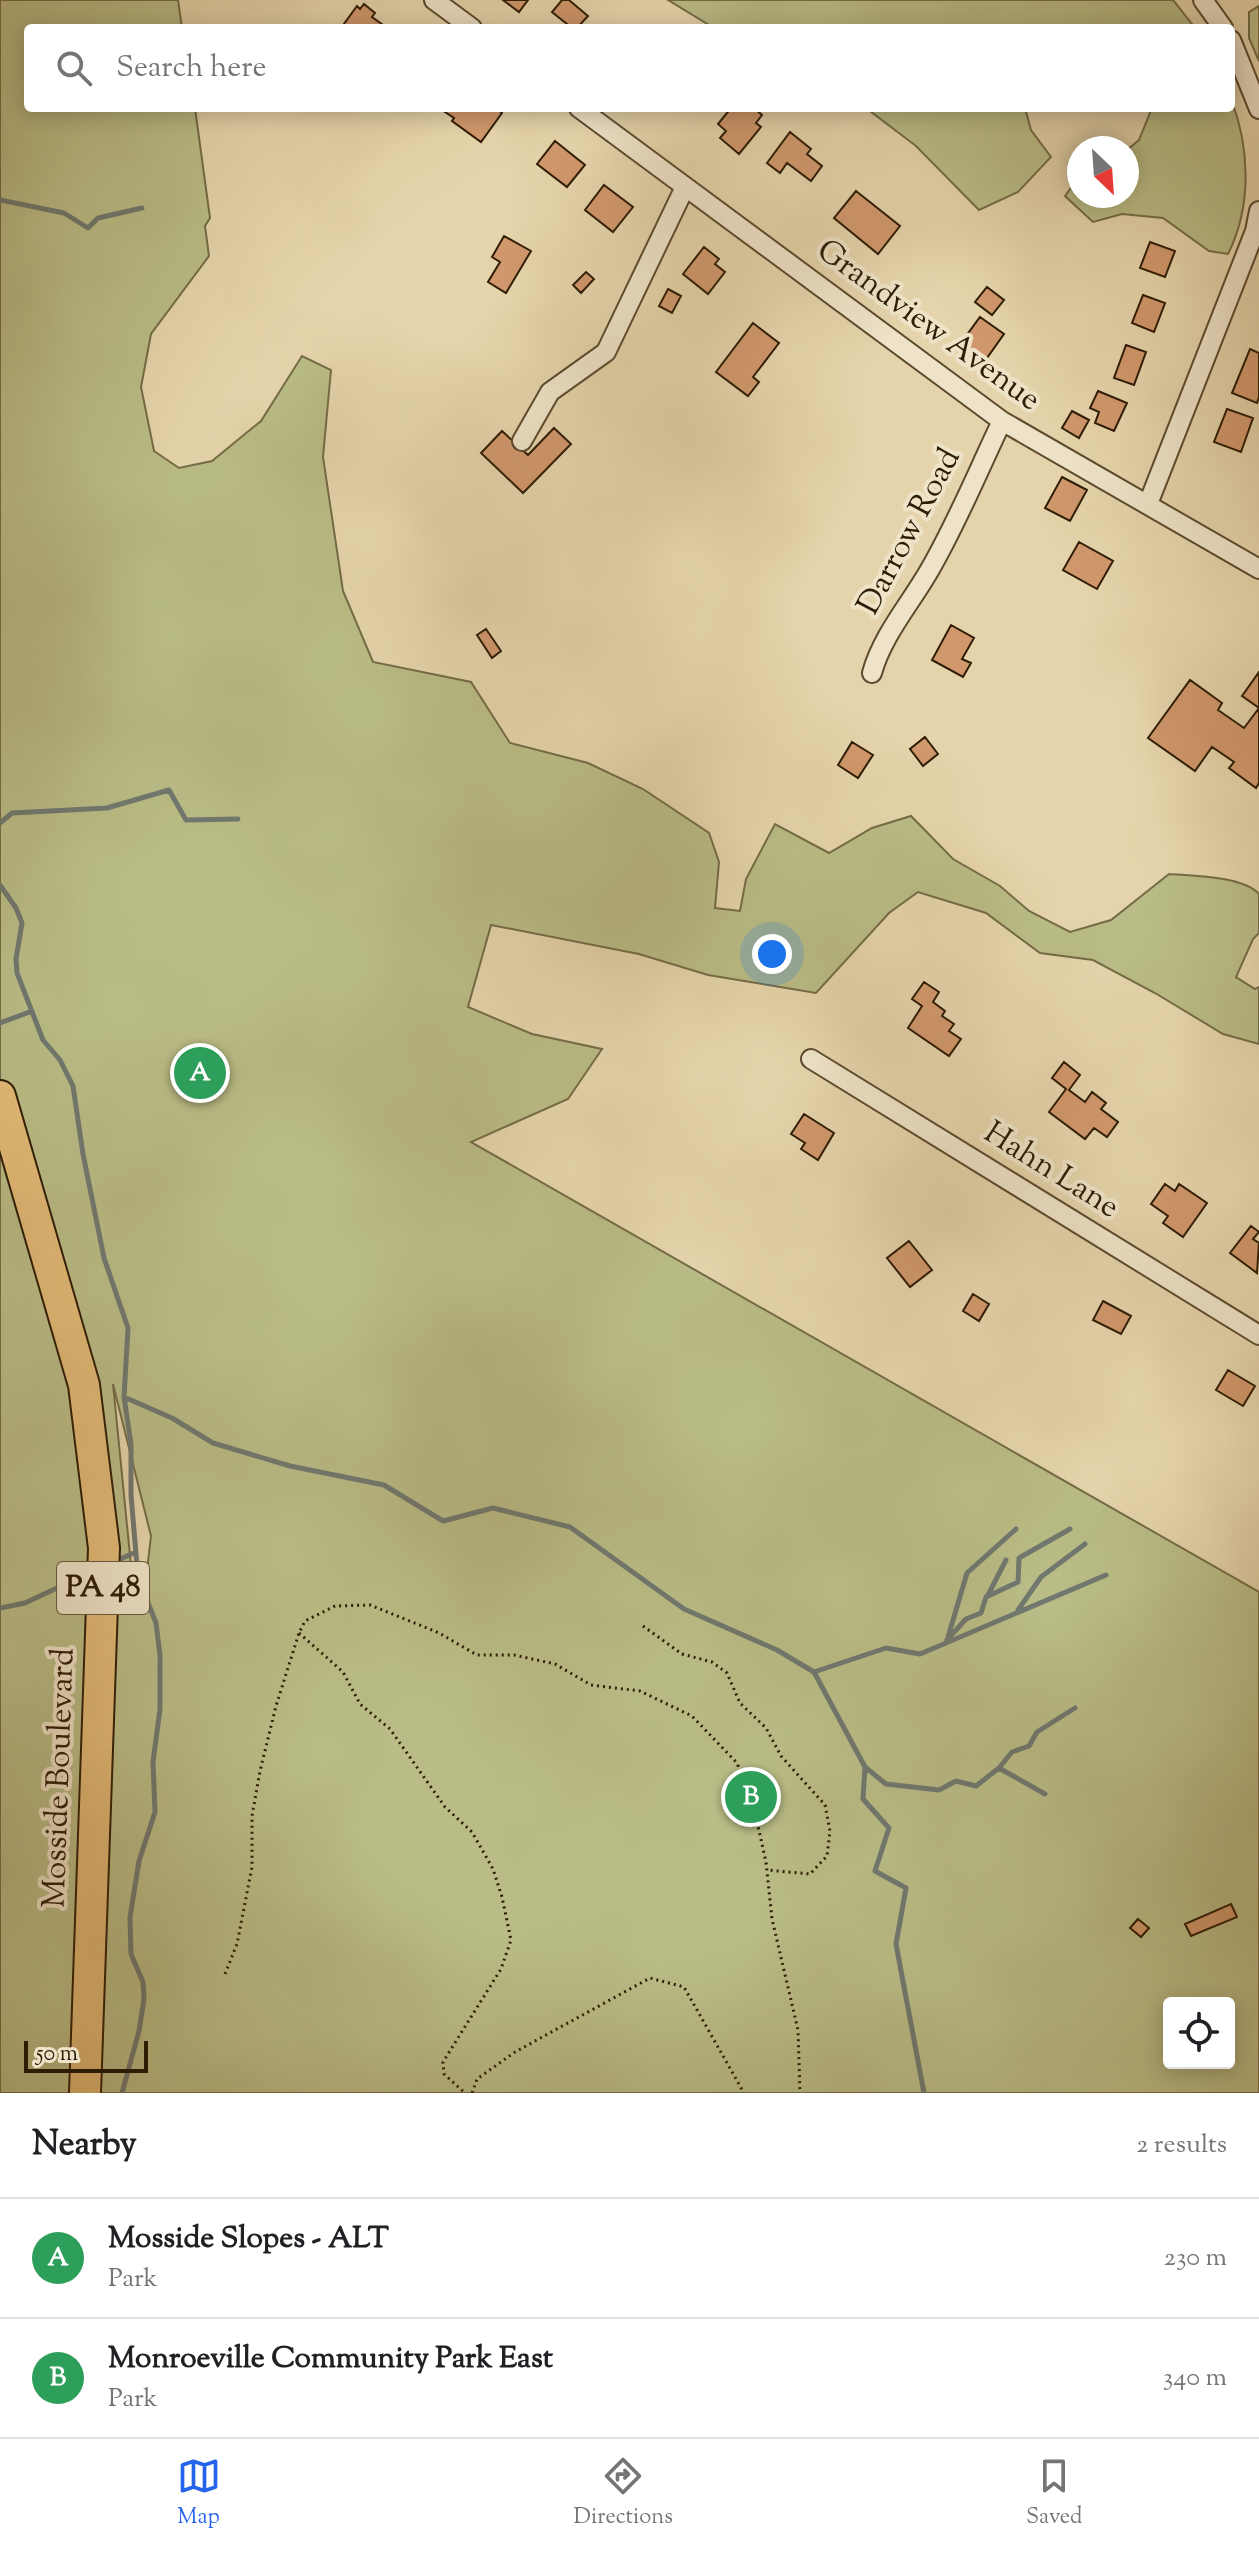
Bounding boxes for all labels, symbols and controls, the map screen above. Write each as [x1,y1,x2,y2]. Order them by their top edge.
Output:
search box [24,24,1235,112]
icon: search [52,46,96,90]
text: Search here [116,47,266,90]
north arrow [1067,136,1139,208]
street label: Grandview Avenue [806,229,1050,423]
street label: Darrow Road [847,440,973,624]
your location [752,934,792,974]
pin: A [174,1043,226,1103]
street label: Hahn Lane [974,1111,1128,1231]
road number: PA 48 [57,1562,149,1614]
street label: Mosside Boulevard [32,1647,88,1909]
pin: B [725,1767,777,1827]
map controls [1163,1997,1235,2069]
button: locate [1163,1997,1235,2069]
scale bar [24,2037,148,2073]
text: 50 m [36,2039,78,2071]
text: Nearby [32,2121,137,2170]
text: 2 results [1136,2127,1227,2164]
text: Mosside Slopes - ALT [108,2218,389,2261]
text: A [47,2240,69,2277]
text: 230 m [1164,2240,1227,2277]
text: Park [108,2261,158,2298]
text: Monroeville Community Park East [108,2338,553,2381]
text: B [50,2360,66,2397]
text: 340 m [1163,2360,1227,2397]
text: Park [108,2381,158,2418]
tab: Map [177,2454,221,2534]
tab: Directions [574,2454,673,2534]
tab: Saved [1026,2454,1082,2534]

